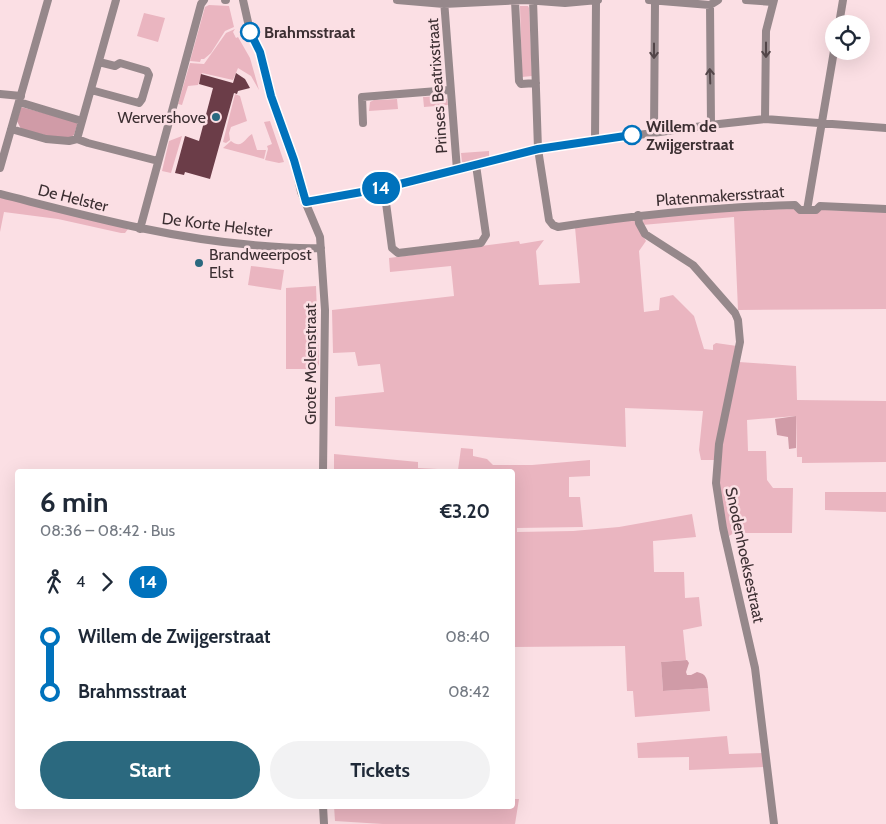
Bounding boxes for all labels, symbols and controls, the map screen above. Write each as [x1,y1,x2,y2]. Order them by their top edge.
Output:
map controls [825,15,870,60]
button: locate [825,15,870,60]
street label: Prinses Beatrixstraat [423,17,451,154]
marker: Brahmsstraat [240,22,260,42]
place label: Brahmsstraat [264,23,356,42]
one-way arrow [649,42,659,58]
one-way arrow [761,42,771,58]
one-way arrow [705,68,715,84]
place label: Wervershove [117,108,206,127]
marker: Wervershove [210,111,222,123]
place label: Willem de Zwijgerstraat [646,117,735,154]
marker: Willem de Zwijgerstraat [622,125,642,145]
line badge: 14 [358,172,404,204]
text: 14 [372,177,390,199]
street label: De Helster [36,180,111,216]
street label: Platenmakersstraat [655,182,785,210]
street label: De Korte Helster [161,209,274,241]
place label: Brandweerpost Elst [209,245,312,282]
marker: Brandweerpost Elst [193,257,205,269]
street label: Grote Molenstraat [301,303,320,425]
text: 6 min [40,485,109,519]
street label: Snodenhoeksestraat [721,485,769,625]
text: €3.20 [440,500,490,523]
text: 08:36 – 08:42 · Bus [40,521,175,540]
icon: walk [40,568,68,596]
icon: forward [93,568,121,596]
text: 14 [139,571,157,593]
text: 4 [76,572,85,591]
text: Willem de Zwijgerstraat [78,625,271,648]
text: 08:40 [445,627,490,646]
text: Brahmsstraat [78,680,186,703]
text: 08:42 [448,682,490,701]
button: Start [40,741,260,799]
button: Tickets [270,741,490,799]

